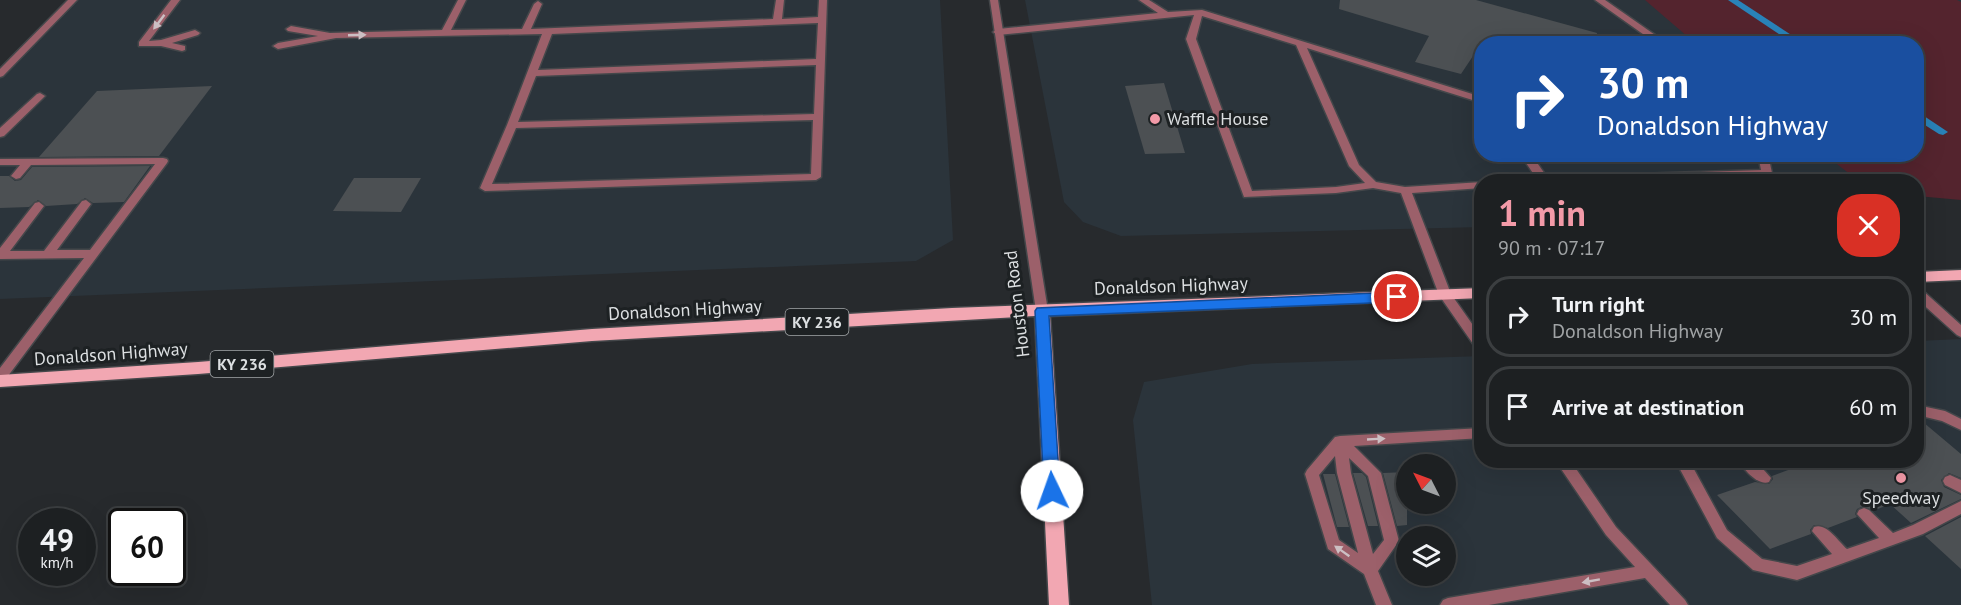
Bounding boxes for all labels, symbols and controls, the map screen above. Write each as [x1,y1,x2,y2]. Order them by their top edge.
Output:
one-way arrow [153,14,165,30]
one-way arrow [347,30,366,40]
text: 30 m [1597,55,1689,110]
icon: right [1498,60,1576,138]
place label: Waffle House [1167,107,1268,130]
text: Donaldson Highway [1597,108,1828,142]
marker: Waffle House [1148,112,1162,126]
text: 1 min [1498,189,1586,236]
button: close [1837,194,1900,257]
text: 90 m · 07:17 [1498,235,1605,261]
street label: Houston Road [999,249,1034,359]
street label: Donaldson Highway [1094,271,1249,300]
pin [1371,271,1422,322]
icon: arrive [1380,280,1413,313]
text: Turn right [1552,290,1644,318]
street label: Donaldson Highway [607,294,763,325]
icon: right [1501,300,1534,333]
text: 30 m [1849,303,1897,331]
road number: KY 236 [786,309,848,335]
text: Donaldson Highway [1552,318,1723,344]
street label: Donaldson Highway [33,337,189,370]
road number: KY 236 [210,351,274,377]
icon: arrive [1501,390,1534,423]
text: Arrive at destination [1552,393,1744,421]
text: 60 m [1849,393,1897,421]
one-way arrow [1367,434,1386,444]
north arrow [1396,454,1456,514]
map controls [1396,454,1456,586]
position arrow [1020,459,1084,523]
marker: Speedway [1894,471,1908,485]
place label: Speedway [1862,486,1940,509]
speed limit sign: 60 [108,508,186,586]
text: 49 [40,520,74,559]
button: layers [1396,526,1456,586]
one-way arrow [1334,546,1350,557]
text: km/h [41,553,73,572]
one-way arrow [1581,577,1600,586]

